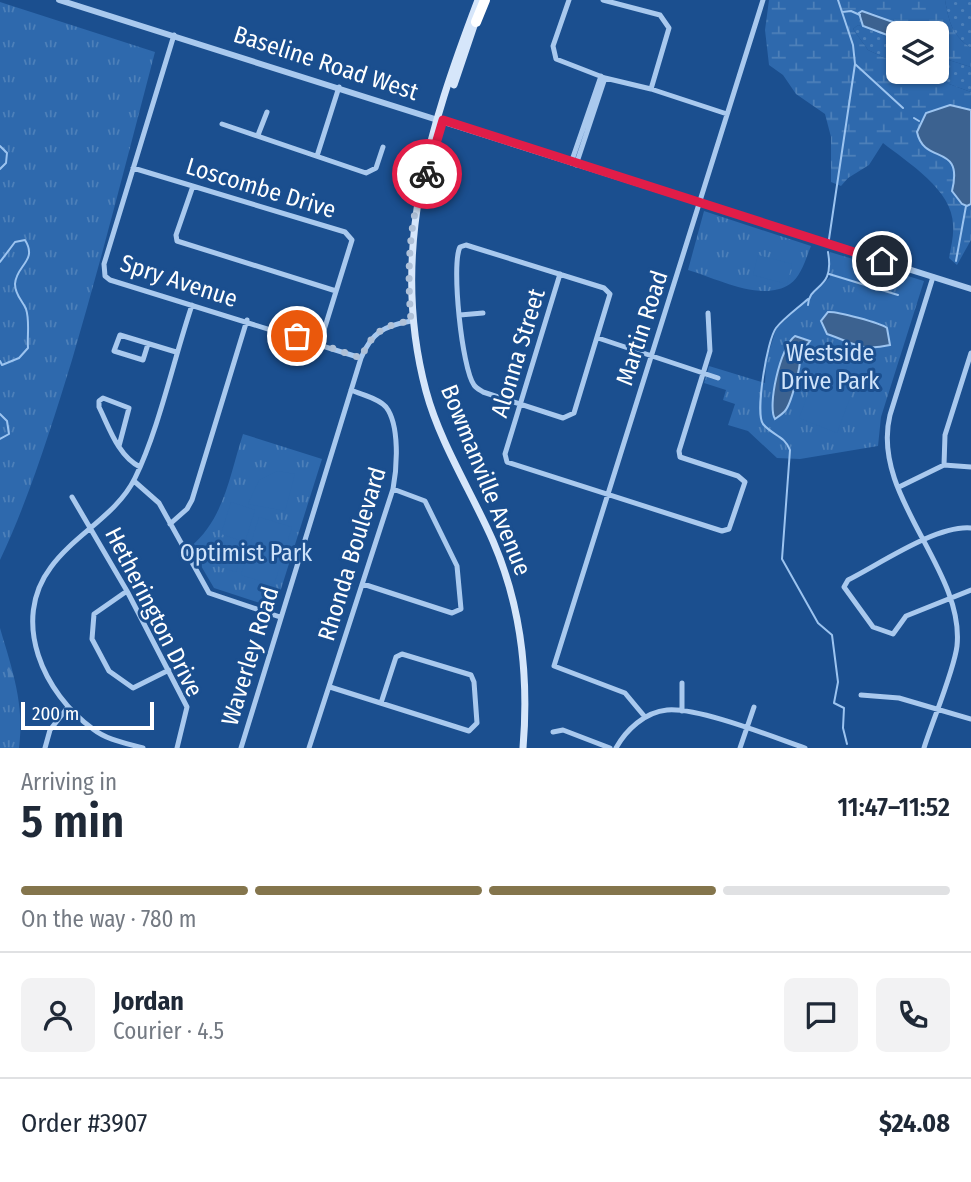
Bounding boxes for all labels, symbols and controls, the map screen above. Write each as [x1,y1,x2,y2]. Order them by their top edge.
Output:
street label: Baseline Road West [230,20,422,106]
map controls [886,21,949,84]
button: layers [886,21,949,84]
courier [392,139,462,209]
street label: Loscombe Drive [183,152,339,224]
icon: bike [408,155,446,193]
pin [852,231,912,291]
icon: home [863,242,901,280]
street label: Spry Avenue [117,249,241,313]
street label: Martin Road [610,267,674,389]
street label: Alonna Street [485,285,551,421]
pin [267,306,327,366]
icon: bag [278,317,316,355]
park label: Westside Drive Park [780,339,880,395]
street label: Bowmanville Avenue [435,381,537,579]
street label: Rhonda Boulevard [312,464,392,644]
street label: Hetherington Drive [99,523,209,701]
park label: Optimist Park [180,539,313,567]
street label: Waverley Road [216,583,284,729]
scale bar [21,699,154,731]
text: 200 m [32,702,79,725]
text: Arriving in [21,768,117,796]
text: 11:47–11:52 [837,792,950,823]
text: 5 min [21,794,124,849]
text: On the way · 780 m [21,905,196,933]
button: person [21,978,95,1052]
button: chat [784,978,858,1052]
button: phone [876,978,950,1052]
text: Jordan [113,986,184,1017]
text: Courier · 4.5 [113,1017,224,1045]
text: Order #3907 [21,1108,147,1139]
text: $24.08 [879,1108,950,1139]

